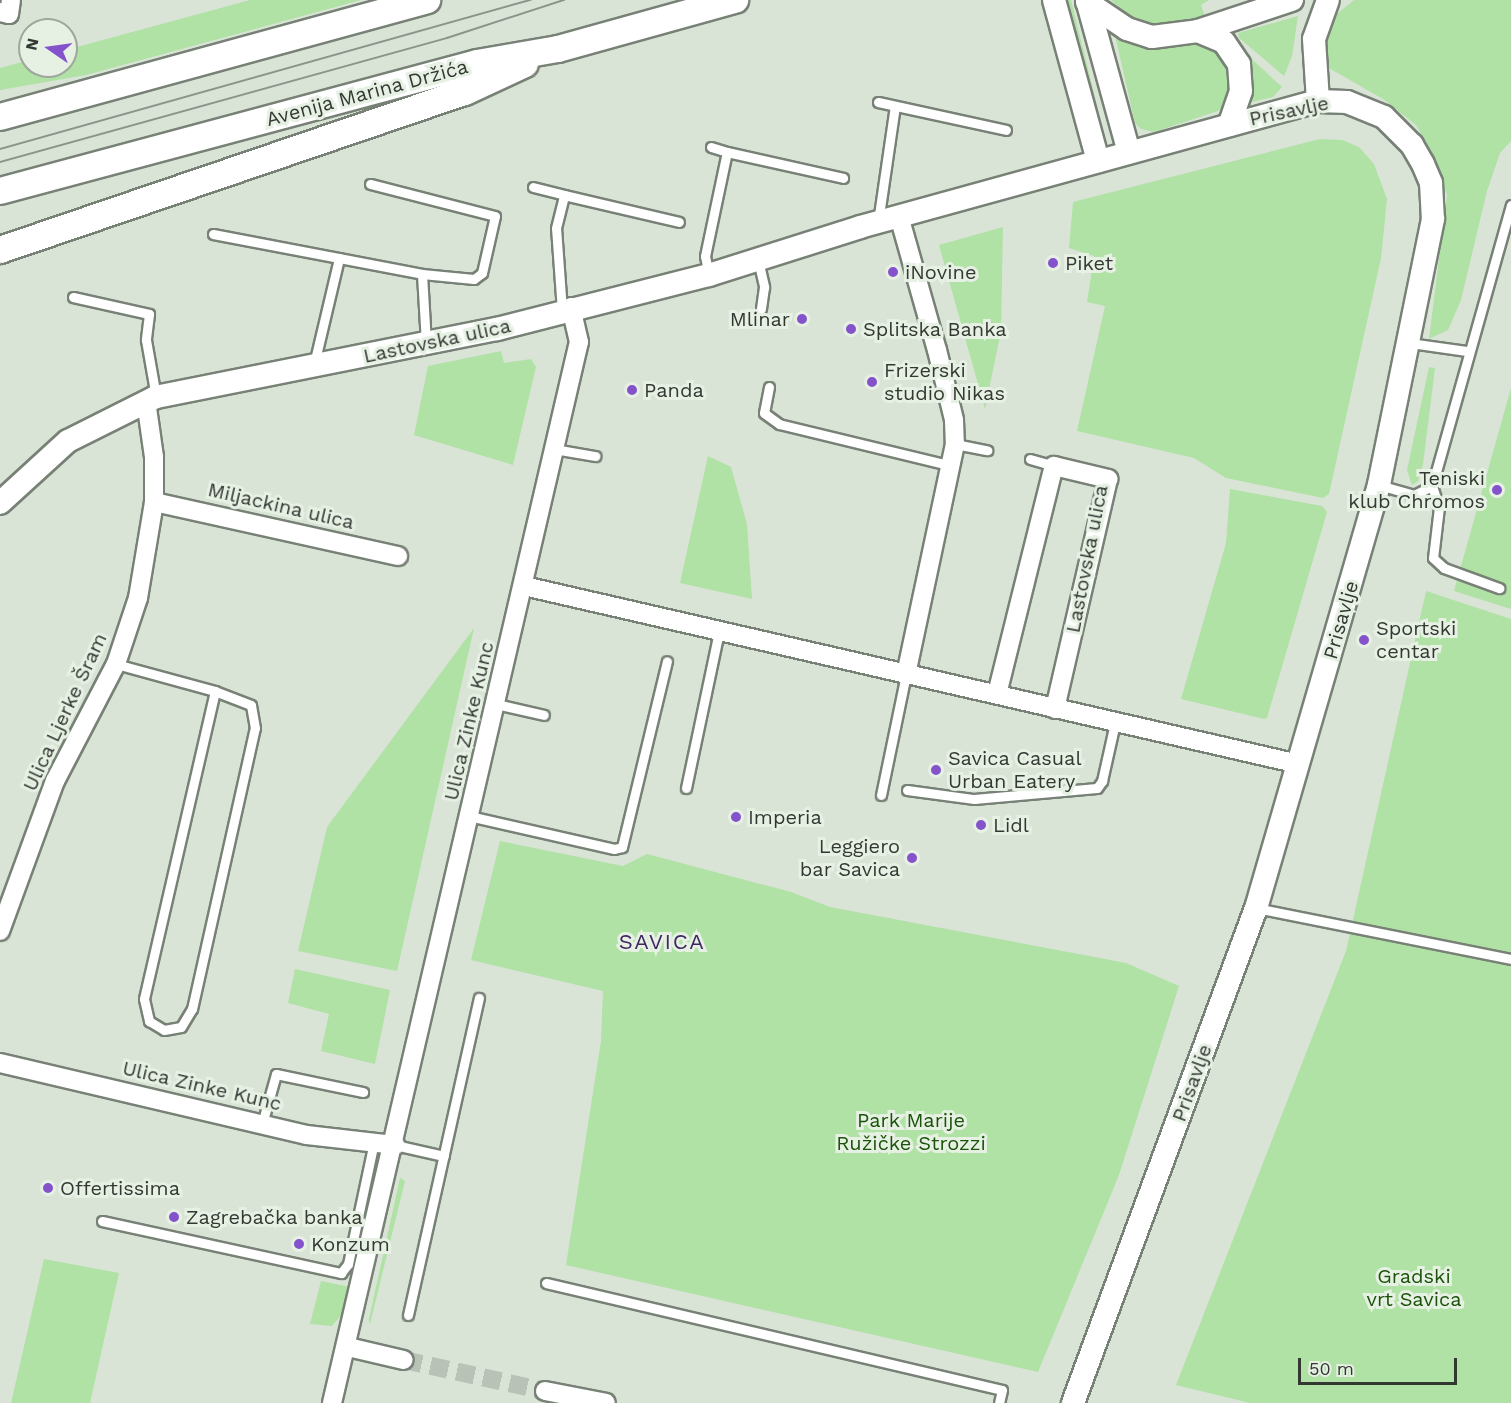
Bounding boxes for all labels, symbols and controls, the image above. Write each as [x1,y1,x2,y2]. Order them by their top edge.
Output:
north arrow [18,18,78,78]
text: N [21,36,43,52]
street label: Avenija Marina Držića [263,54,471,132]
street label: Prisavlje [1247,91,1331,131]
place label: Piket [1065,251,1113,275]
marker: Piket [1046,256,1060,270]
place label: iNovine [905,260,976,284]
marker: iNovine [886,265,900,279]
place label: Mlinar [730,307,790,331]
marker: Mlinar [795,312,809,326]
street label: Lastovska ulica [361,314,513,368]
place label: Splitska Banka [863,317,1007,341]
marker: Splitska Banka [844,322,858,336]
place label: Frizerski studio Nikas [884,358,1005,405]
marker: Frizerski studio Nikas [865,375,879,389]
place label: Panda [644,378,704,402]
marker: Panda [625,383,639,397]
place label: Teniski klub Chromos [1348,466,1485,513]
street label: Miljackina ulica [205,477,357,535]
street label: Lastovska ulica [1061,483,1113,635]
marker: Teniski klub Chromos [1490,483,1504,497]
street label: Prisavlje [1318,578,1364,662]
place label: Sportski centar [1376,616,1456,663]
street label: Ulica Ljerke Šram [18,629,112,795]
marker: Sportski centar [1357,633,1371,647]
street label: Ulica Zinke Kunc [439,639,499,803]
place label: Savica Casual Urban Eatery [948,746,1082,793]
marker: Savica Casual Urban Eatery [929,763,943,777]
place label: Imperia [748,805,822,829]
marker: Imperia [729,810,743,824]
place label: Lidl [993,813,1029,837]
marker: Lidl [974,818,988,832]
place label: Leggiero bar Savica [799,834,900,881]
marker: Leggiero bar Savica [905,851,919,865]
district label: SAVICA [619,929,705,955]
street label: Prisavlje [1167,1041,1217,1125]
street label: Ulica Zinke Kunc [120,1056,284,1116]
park label: Park Marije Ružičke Strozzi [836,1108,986,1155]
place label: Offertissima [60,1176,180,1200]
marker: Offertissima [41,1181,55,1195]
place label: Zagrebačka banka [186,1205,363,1229]
marker: Zagrebačka banka [167,1210,181,1224]
place label: Konzum [311,1232,390,1256]
marker: Konzum [292,1237,306,1251]
park label: Gradski vrt Savica [1367,1264,1461,1311]
scale bar [1301,1346,1460,1384]
text: 50 m [1309,1358,1354,1379]

